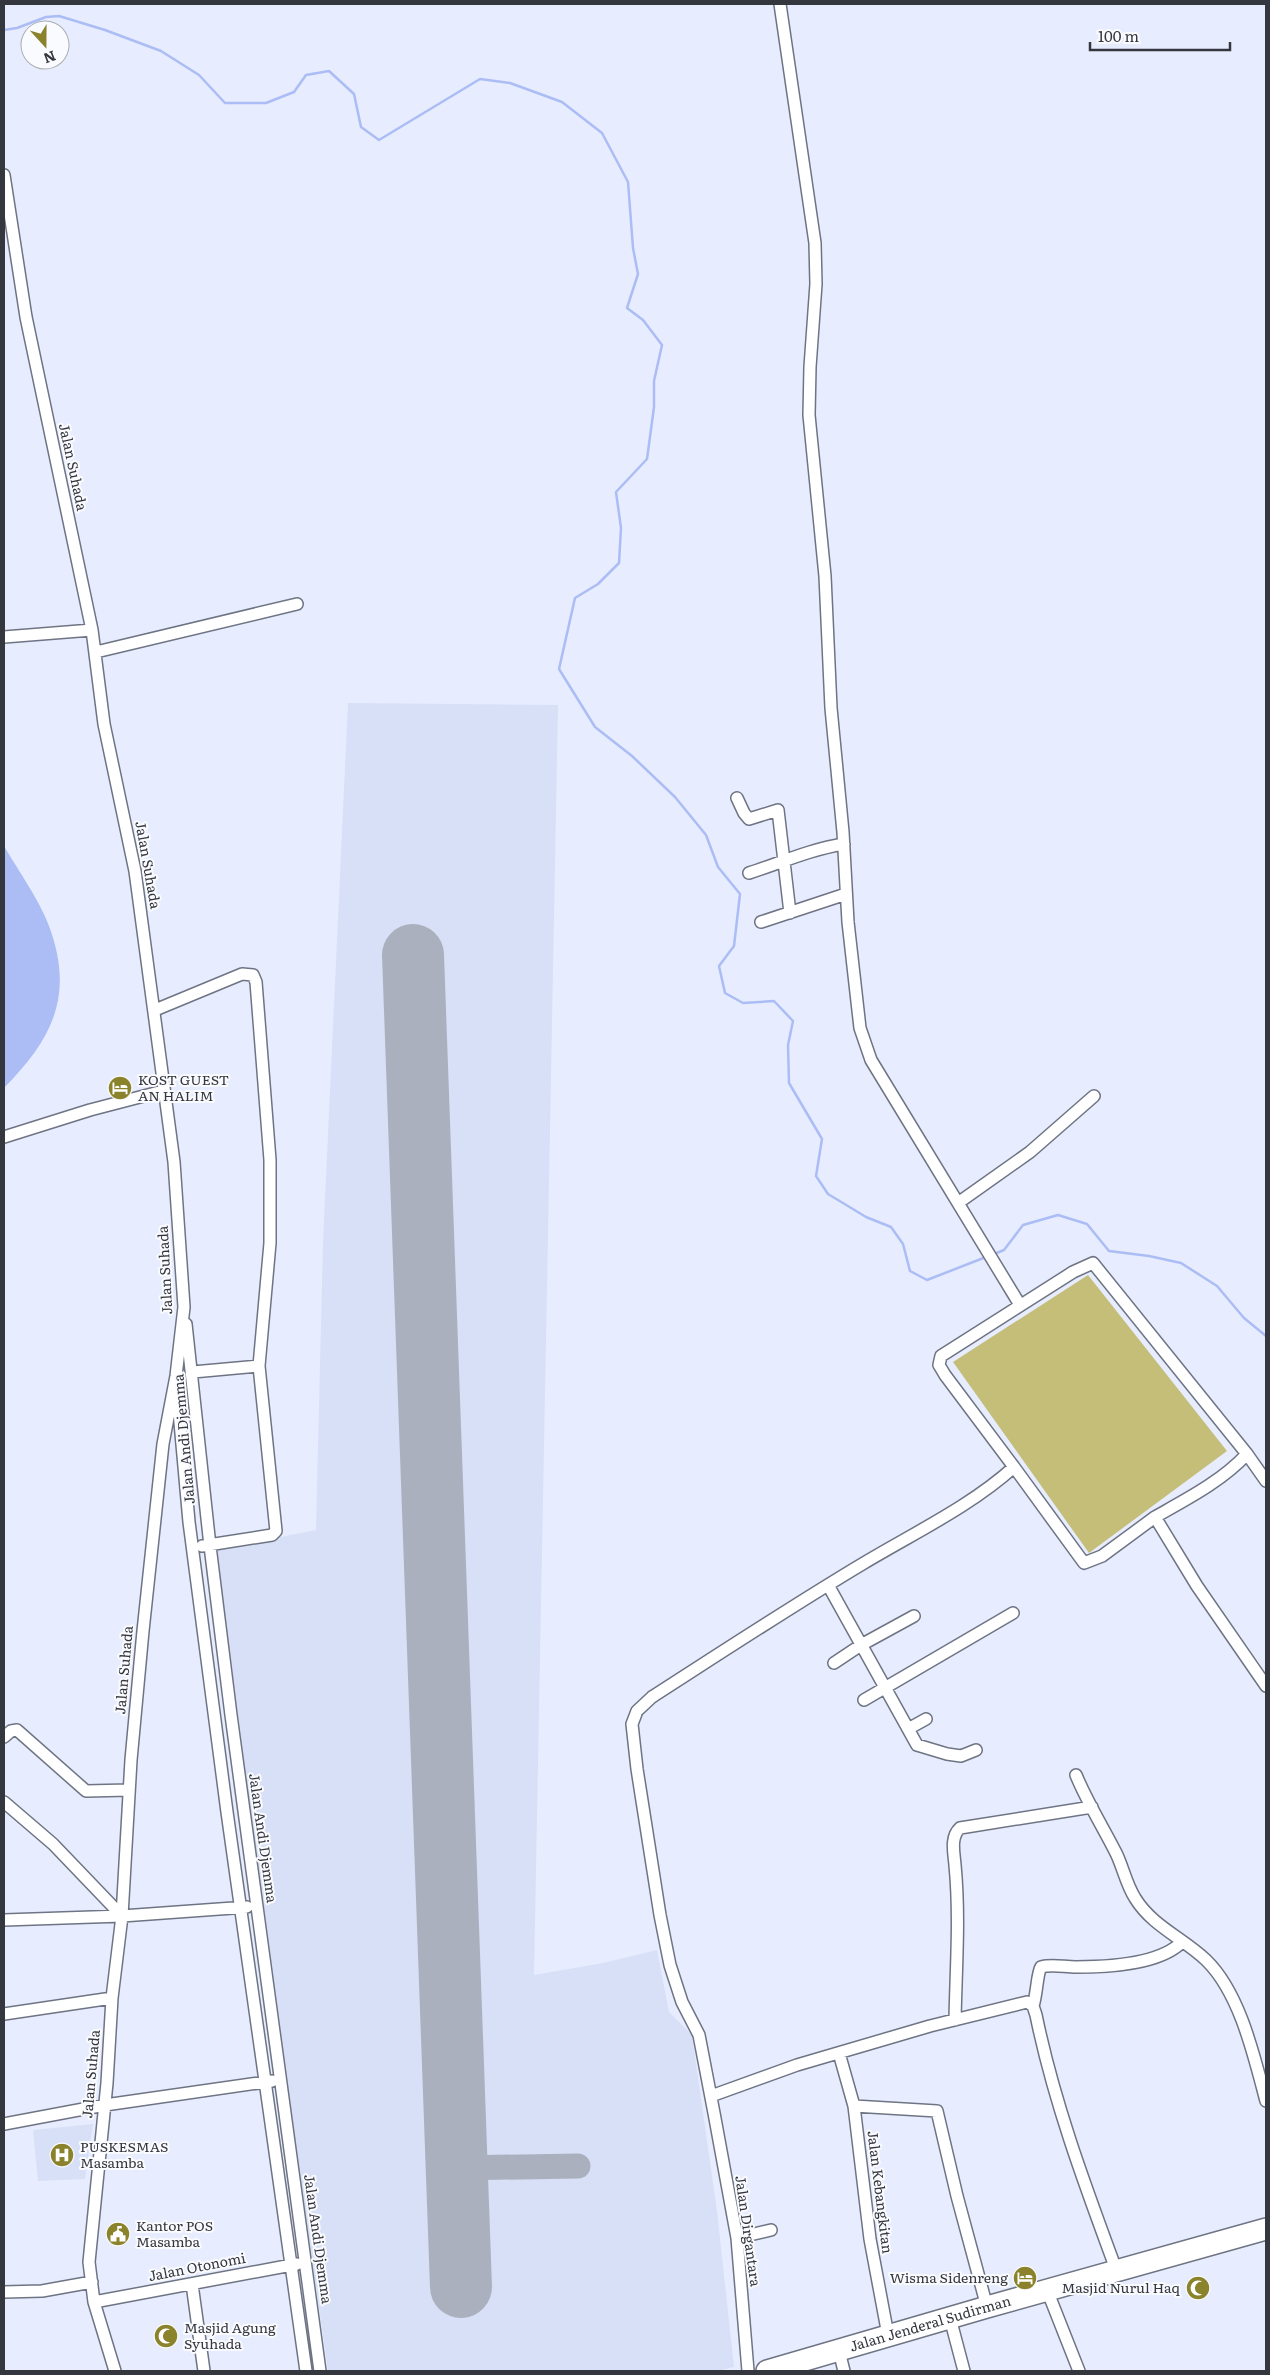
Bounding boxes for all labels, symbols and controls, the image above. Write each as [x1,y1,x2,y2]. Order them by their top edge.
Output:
north arrow [20,20,70,70]
scale bar [1090,20,1230,52]
text: 100 m [1098,24,1139,47]
text: N [41,47,59,70]
street label: Jalan Suhada [55,421,93,513]
street label: Jalan Suhada [131,819,167,911]
place label: KOST GUEST AN HALIM [138,1069,229,1105]
hotel icon: KOST GUEST AN HALIM [107,1075,133,1101]
street label: Jalan Suhada [152,1225,176,1315]
street label: Jalan Andi Djemma [167,1373,199,1505]
street label: Jalan Suhada [109,1624,137,1715]
street label: Jalan Andi Djemma [245,1772,283,1905]
street label: Jalan Suhada [76,2028,104,2119]
street label: Jalan Kebangkitan [864,2129,898,2255]
place label: PUSKESMAS Masamba [80,2136,168,2172]
hospital icon: PUSKESMAS Masamba [49,2142,75,2168]
street label: Jalan Andi Djemma [300,2173,338,2306]
street label: Jalan Dirgantara [731,2174,767,2288]
place label: Kantor POS Masamba [136,2215,213,2251]
public building icon: Kantor POS Masamba [105,2221,131,2247]
street label: Jalan Otonomi [146,2247,248,2285]
hotel icon: Wisma Sidenreng [1012,2265,1038,2291]
place label: Wisma Sidenreng [890,2267,1008,2287]
mosque icon: Masjid Nurul Haq [1185,2275,1211,2301]
place label: Masjid Nurul Haq [1062,2277,1181,2297]
street label: Jalan Jenderal Sudirman [847,2290,1013,2355]
place label: Masjid Agung Syuhada [184,2317,276,2353]
mosque icon: Masjid Agung Syuhada [153,2323,179,2349]

